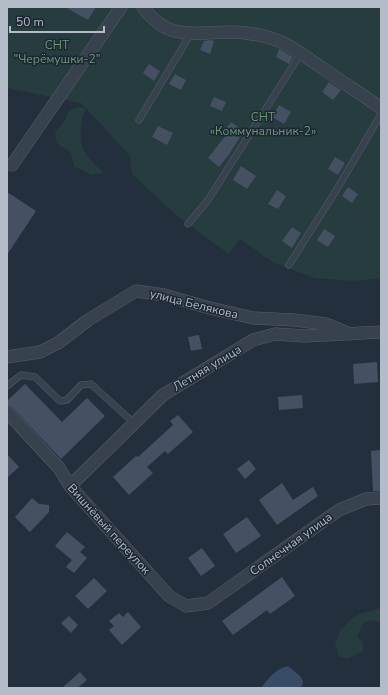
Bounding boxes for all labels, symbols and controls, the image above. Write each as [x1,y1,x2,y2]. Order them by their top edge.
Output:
scale bar [10,8,104,34]
text: 50 m [16,14,44,30]
park label: СНТ "Черёмушки-2" [13,37,101,67]
park label: СНТ «Коммунальник-2» [210,109,316,139]
street label: улица Белякова [148,285,240,323]
street label: Летняя улица [170,341,244,395]
street label: Вишнёвый переулок [64,480,154,578]
street label: Солнечная улица [247,509,335,579]

